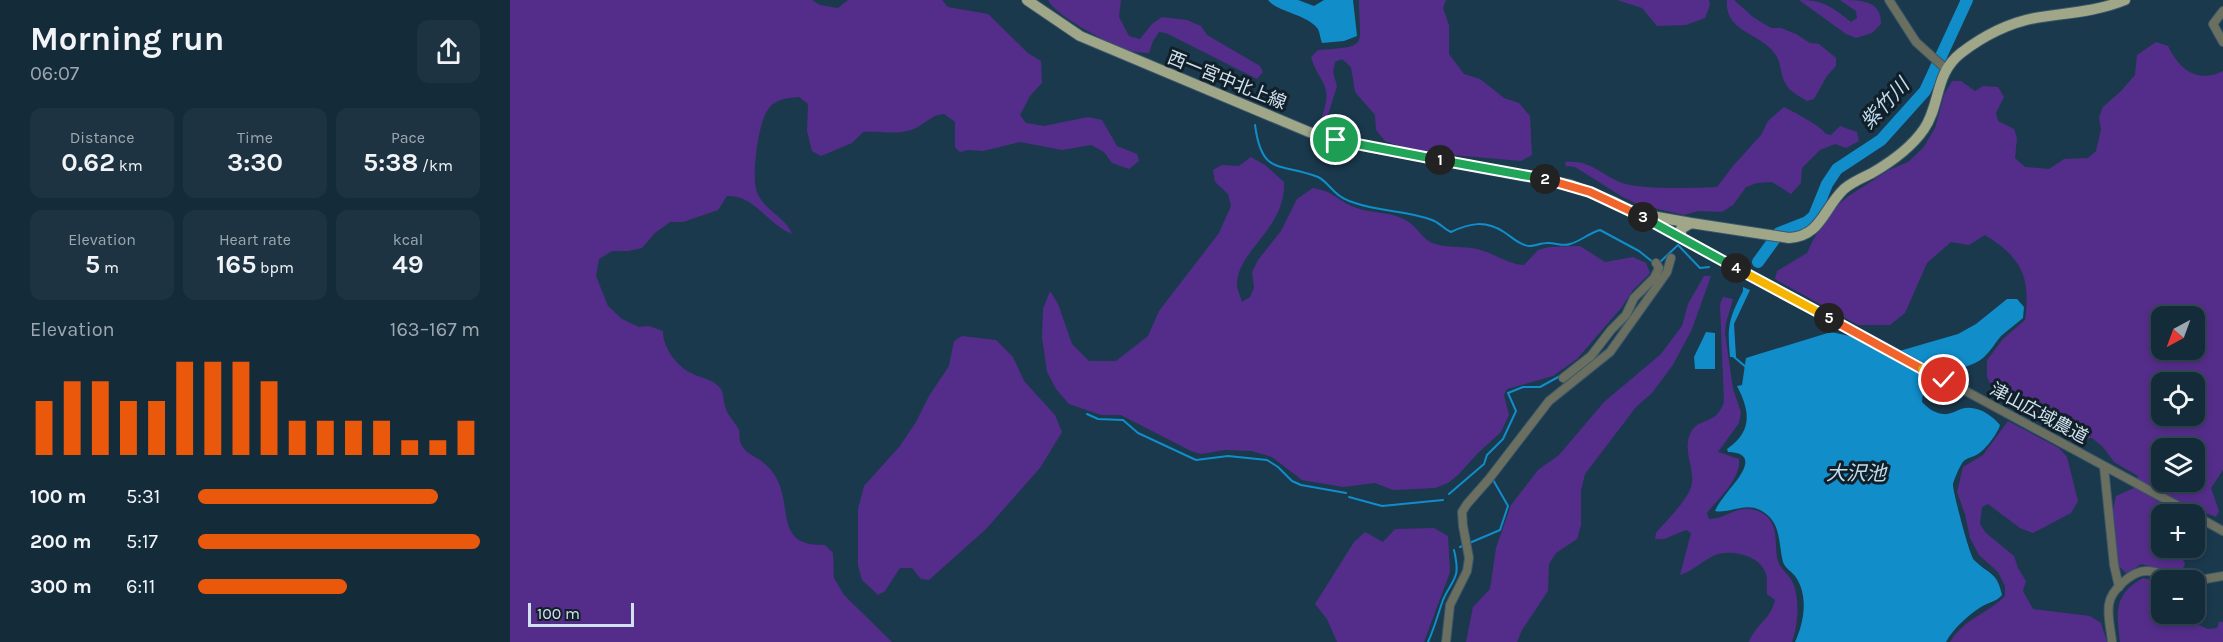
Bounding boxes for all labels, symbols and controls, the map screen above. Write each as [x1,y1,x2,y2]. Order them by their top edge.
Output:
text: Morning run [30,20,224,58]
button: share [417,20,480,83]
street label: 西一宮中北上線 [1164,46,1290,114]
text: 06:07 [30,62,79,85]
water label: 紫竹川 [1856,73,1915,134]
pin [1310,114,1361,165]
icon: arrive [1319,123,1352,156]
text: Distance [70,128,134,147]
text: Time [237,128,273,147]
text: Pace [391,128,425,147]
pin: 1 [1425,145,1455,175]
text: 0.62 [61,147,115,178]
text: 3:30 [227,147,283,178]
text: 5:38 [363,147,418,178]
text: 1 [1437,150,1443,169]
text: km [115,156,143,175]
text: /km [418,156,453,175]
pin: 2 [1530,164,1560,194]
text: 2 [1540,169,1550,188]
pin: 3 [1628,202,1658,232]
text: 3 [1638,207,1648,226]
text: Elevation [68,230,136,249]
text: Heart rate [219,230,291,249]
text: kcal [393,230,423,249]
text: 5 [85,249,100,280]
text: 165 [216,249,256,280]
text: 49 [392,249,424,280]
pin: 4 [1721,253,1751,283]
text: m [100,258,119,277]
text: bpm [256,258,294,277]
text: 4 [1731,258,1741,277]
pin: 5 [1814,303,1844,333]
north arrow [2151,306,2205,360]
map controls [2151,306,2205,624]
text: 5 [1824,308,1834,327]
text: Elevation [30,318,115,341]
text: 163–167 m [390,318,480,341]
pin [1918,354,1969,405]
icon: check [1927,363,1960,396]
button: locate [2151,372,2205,426]
street label: 津山広域農道 [1986,378,2092,448]
button: layers [2151,438,2205,492]
water label: 大沢池 [1826,462,1888,485]
text: 100 m [30,485,86,508]
text: 5:31 [126,485,160,508]
button: + [2151,504,2205,558]
text: 200 m [30,530,91,553]
text: 5:17 [126,530,158,553]
button: − [2151,570,2205,624]
text: 300 m [30,575,92,598]
text: 6:11 [126,575,155,598]
scale bar [528,600,634,628]
text: 100 m [537,604,580,623]

